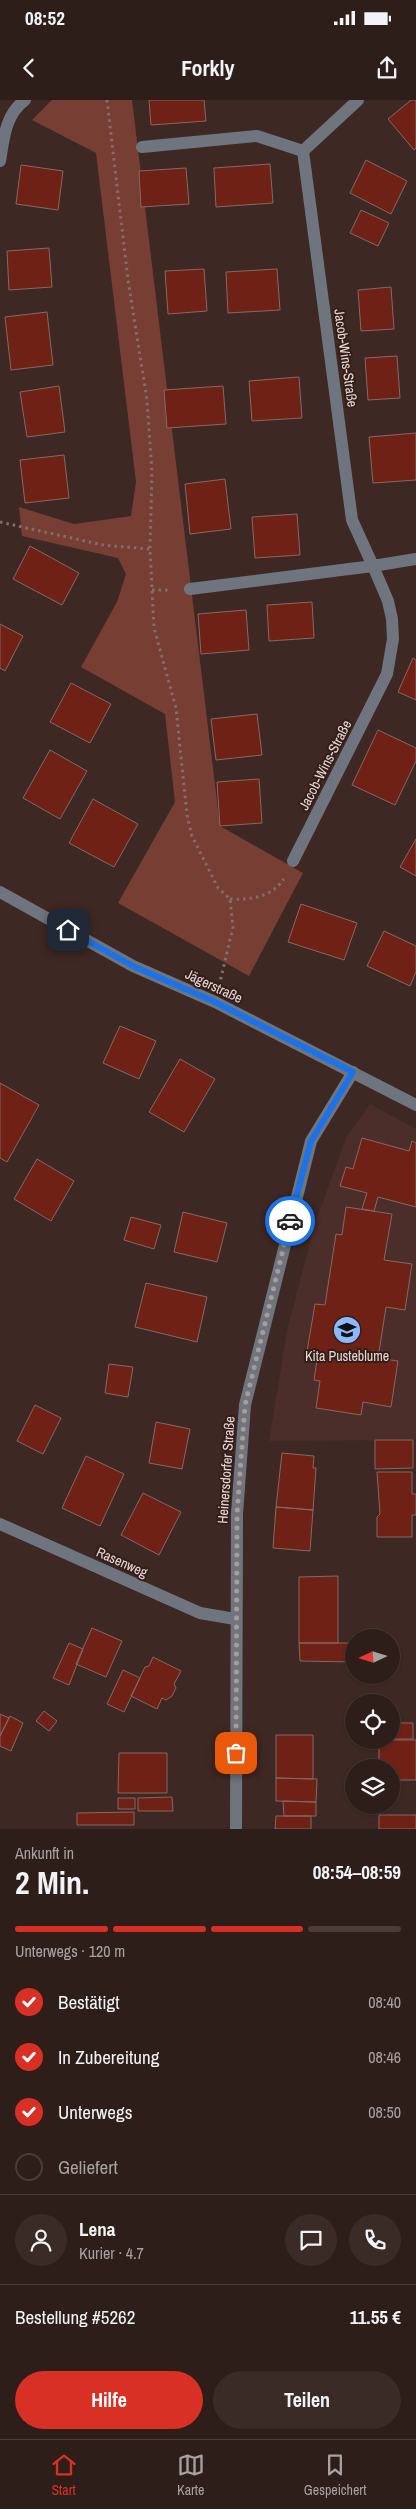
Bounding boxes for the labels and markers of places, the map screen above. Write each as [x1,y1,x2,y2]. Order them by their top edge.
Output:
pin [47,909,89,951]
school or university icon: Kita Pusteblume [332,1315,362,1345]
place label: Kita Pusteblume [305,1347,389,1365]
pin [215,1732,257,1774]

